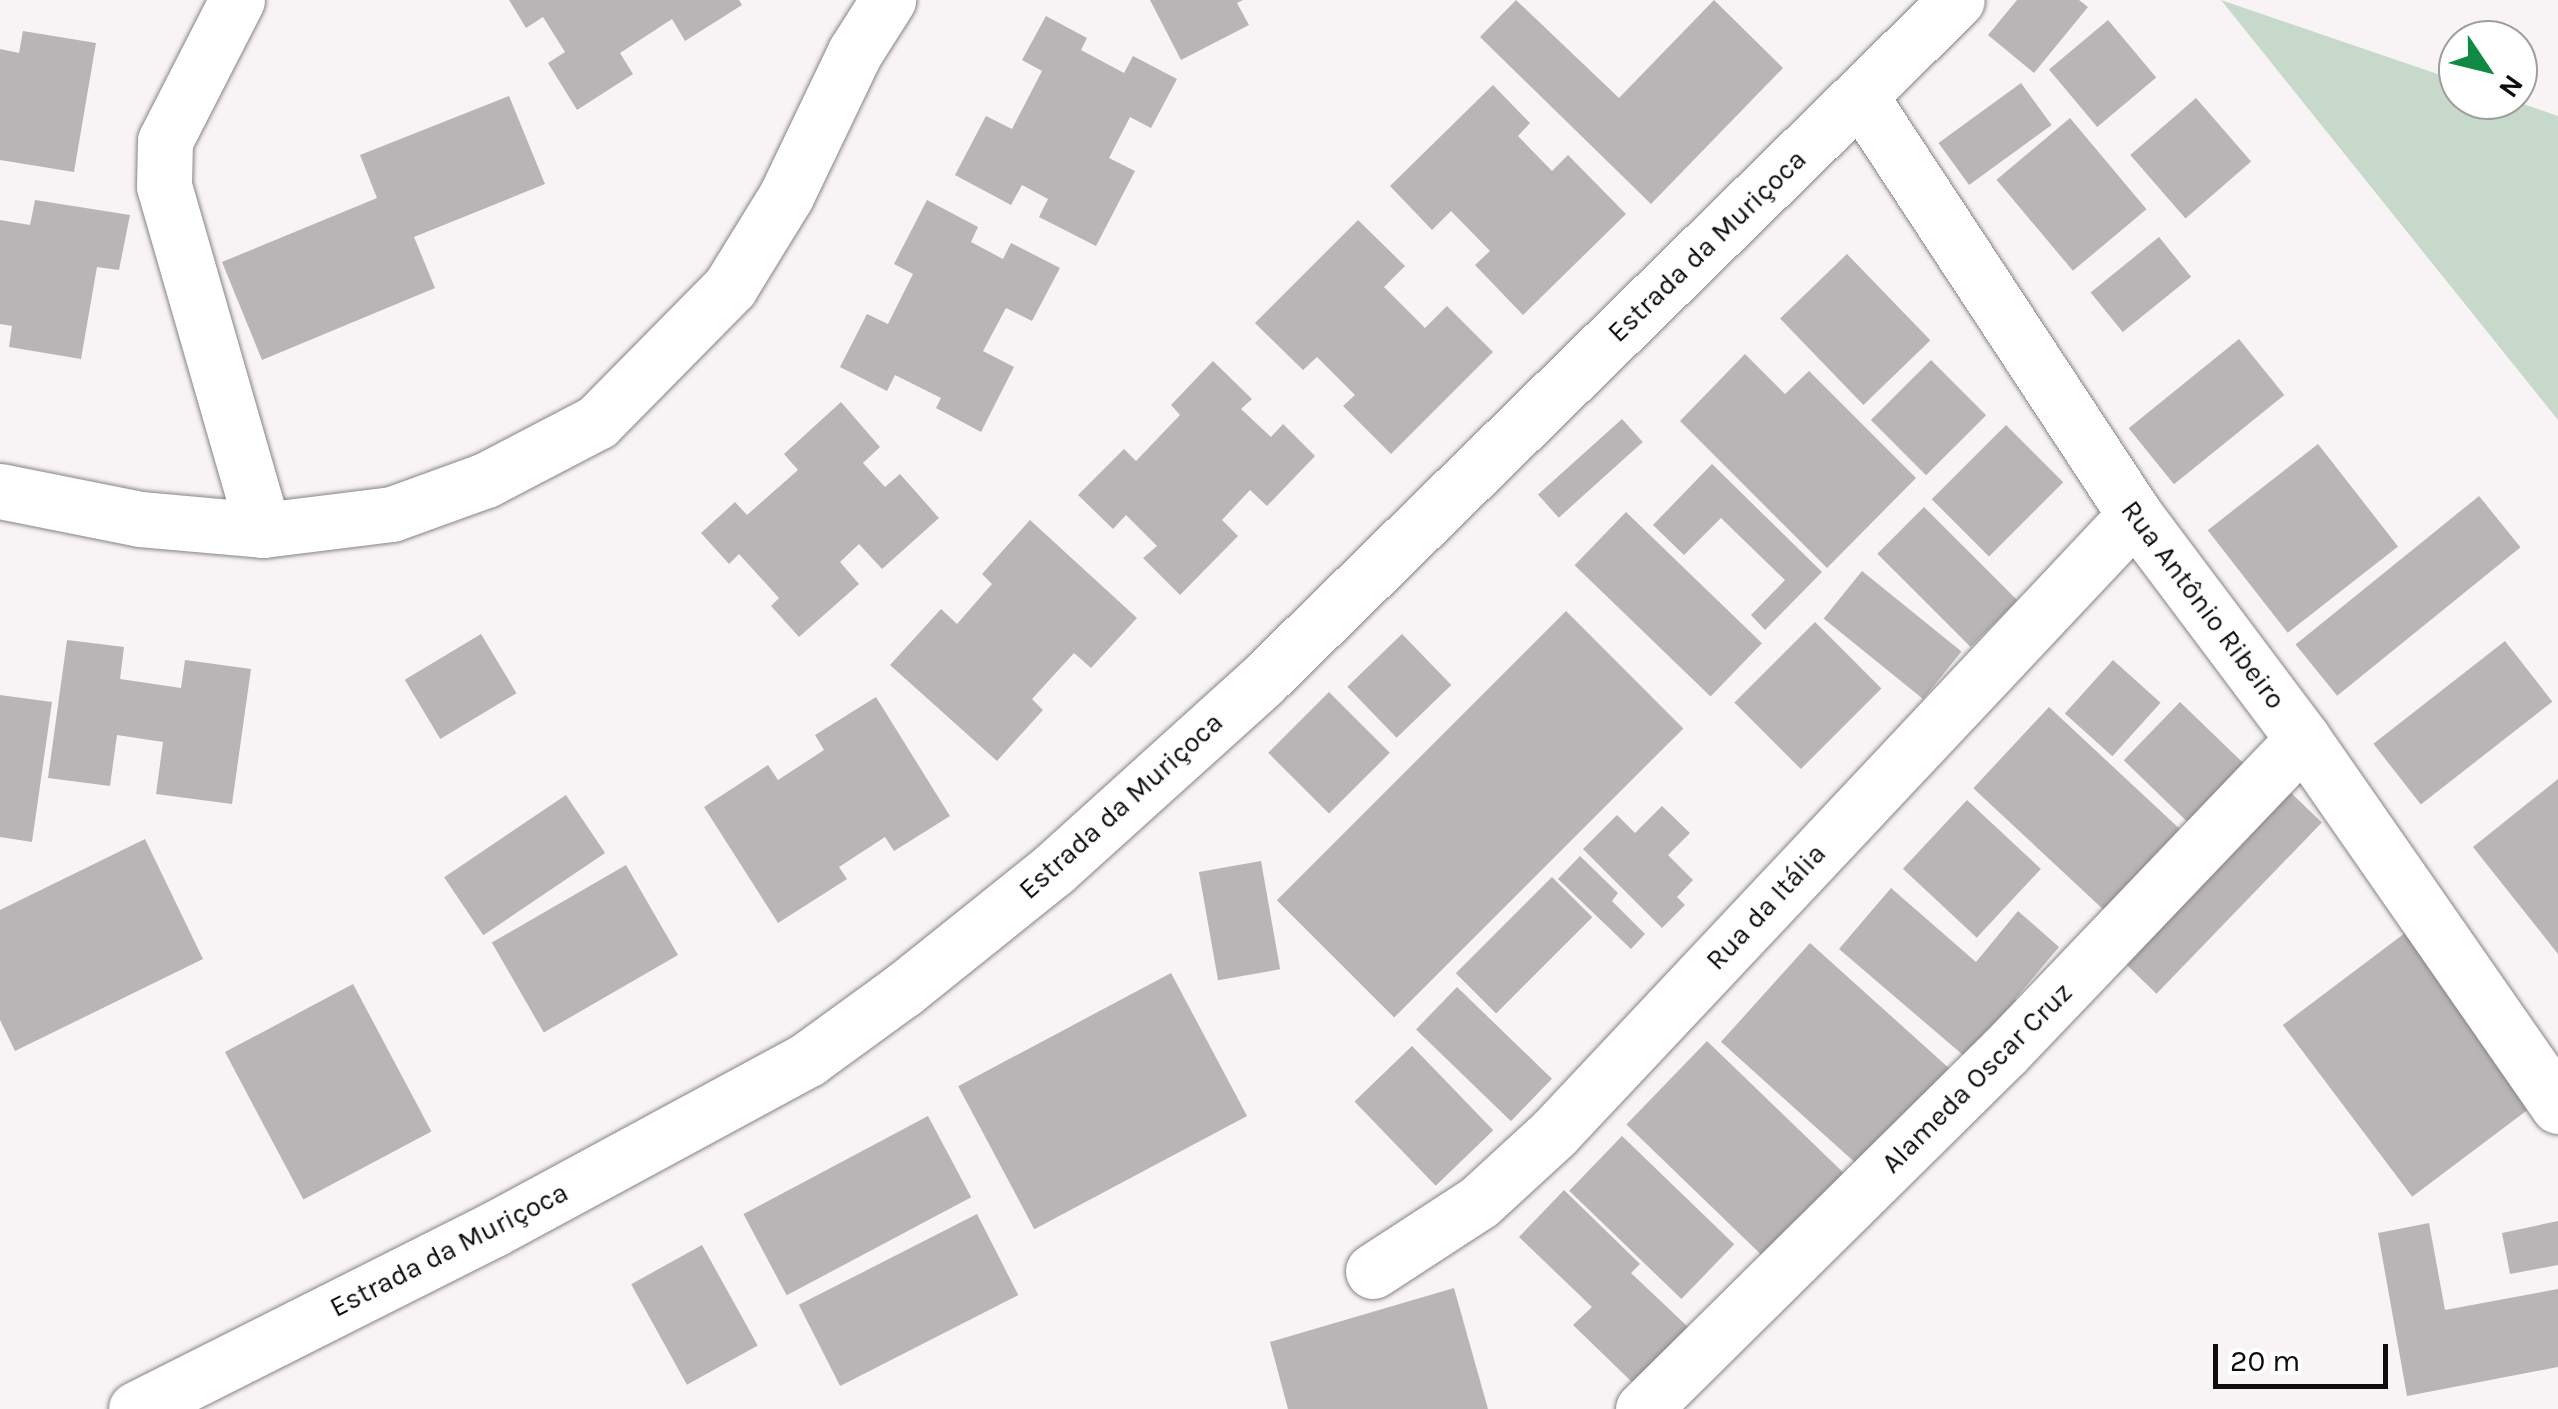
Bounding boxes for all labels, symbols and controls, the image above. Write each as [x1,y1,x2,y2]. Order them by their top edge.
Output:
north arrow [2438,20,2538,120]
text: N [2492,69,2531,104]
street label: Estrada da Muriçoca [1601,143,1813,349]
street label: Rua Antônio Ribeiro [2114,494,2292,716]
street label: Estrada da Muriçoca [1012,706,1230,906]
street label: Rua da Itália [1699,837,1833,977]
street label: Alameda Oscar Cruz [1875,976,2079,1180]
street label: Estrada da Muriçoca [324,1175,574,1325]
scale bar [2218,1324,2393,1386]
text: 20 m [2230,1343,2300,1379]

